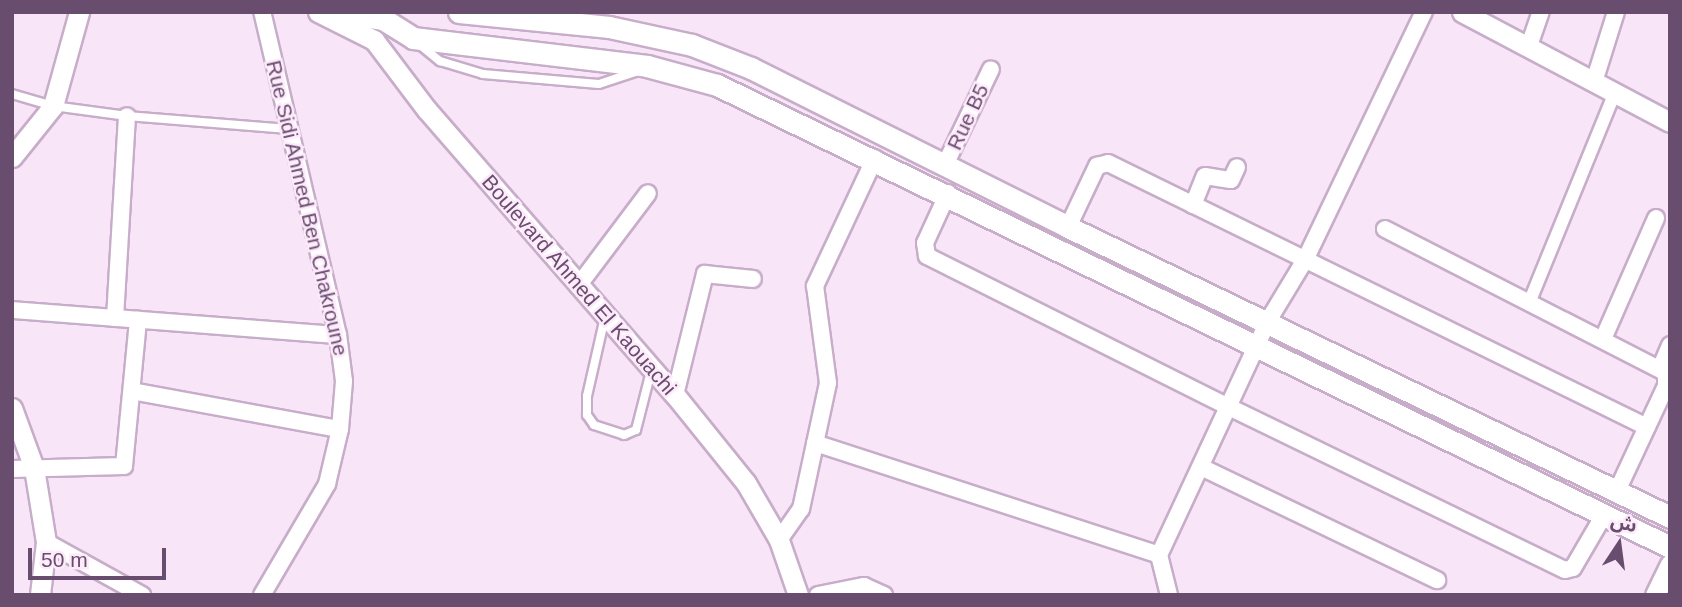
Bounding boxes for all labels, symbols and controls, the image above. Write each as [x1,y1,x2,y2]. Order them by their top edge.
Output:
street label: Rue Sidi Ahmed Ben Chakroune [261,57,353,359]
street label: Rue B5 [942,80,994,154]
street label: Boulevard Ahmed El Kaouachi [476,169,682,401]
north arrow [1584,509,1654,579]
text: ش [1609,510,1639,536]
scale bar [32,534,170,578]
text: 50 m [41,548,88,571]

